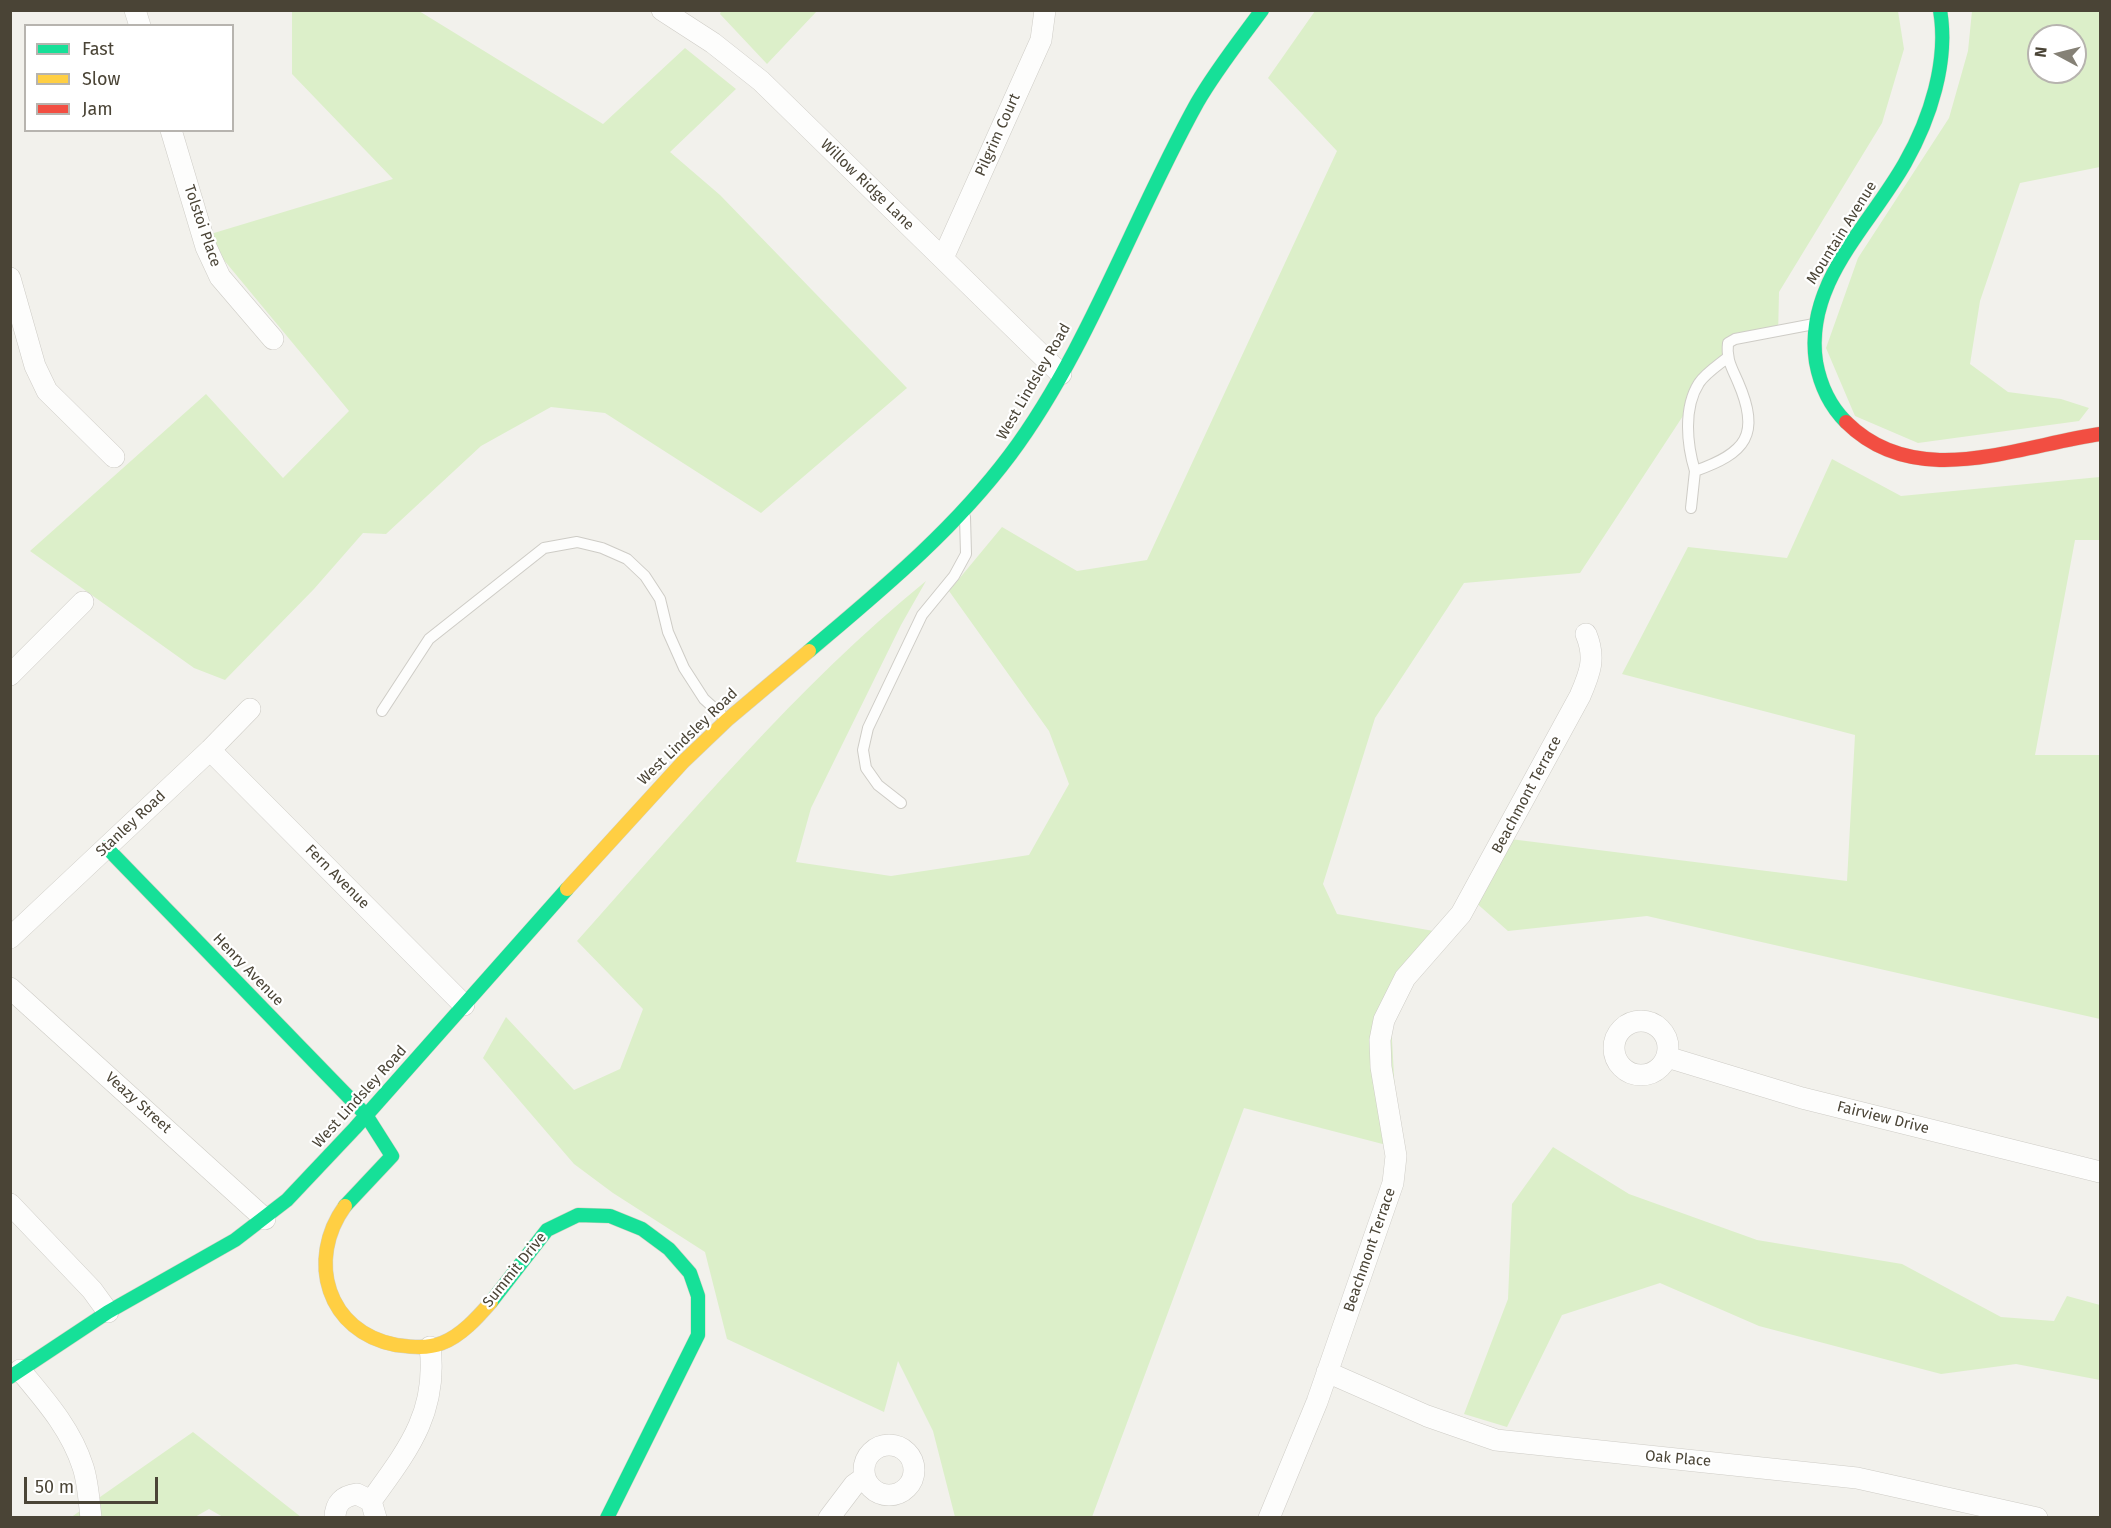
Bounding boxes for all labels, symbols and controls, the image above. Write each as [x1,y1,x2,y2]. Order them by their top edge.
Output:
legend [24,24,234,132]
north arrow [2027,24,2087,84]
text: Fast [82,38,114,60]
text: N [2031,46,2051,58]
text: Slow [82,68,120,90]
street label: Pilgrim Court [972,91,1024,179]
text: Jam [82,98,113,120]
street label: Willow Ridge Lane [816,136,918,234]
street label: Mountain Avenue [1803,178,1881,288]
street label: Tolstoi Place [180,183,224,269]
street label: West Lindsley Road [993,320,1075,444]
street label: West Lindsley Road [634,685,742,789]
street label: Beachmont Terrace [1488,733,1566,857]
street label: Stanley Road [92,787,170,861]
street label: Fern Avenue [301,841,373,913]
street label: Henry Avenue [209,930,287,1010]
street label: West Lindsley Road [309,1042,411,1152]
street label: Veazy Street [101,1069,175,1137]
street label: Fairview Drive [1835,1098,1931,1138]
street label: Beachmont Terrace [1340,1185,1400,1315]
street label: Summit Drive [479,1229,551,1311]
street label: Oak Place [1644,1447,1712,1471]
scale bar [27,1465,160,1503]
text: 50 m [35,1476,74,1498]

